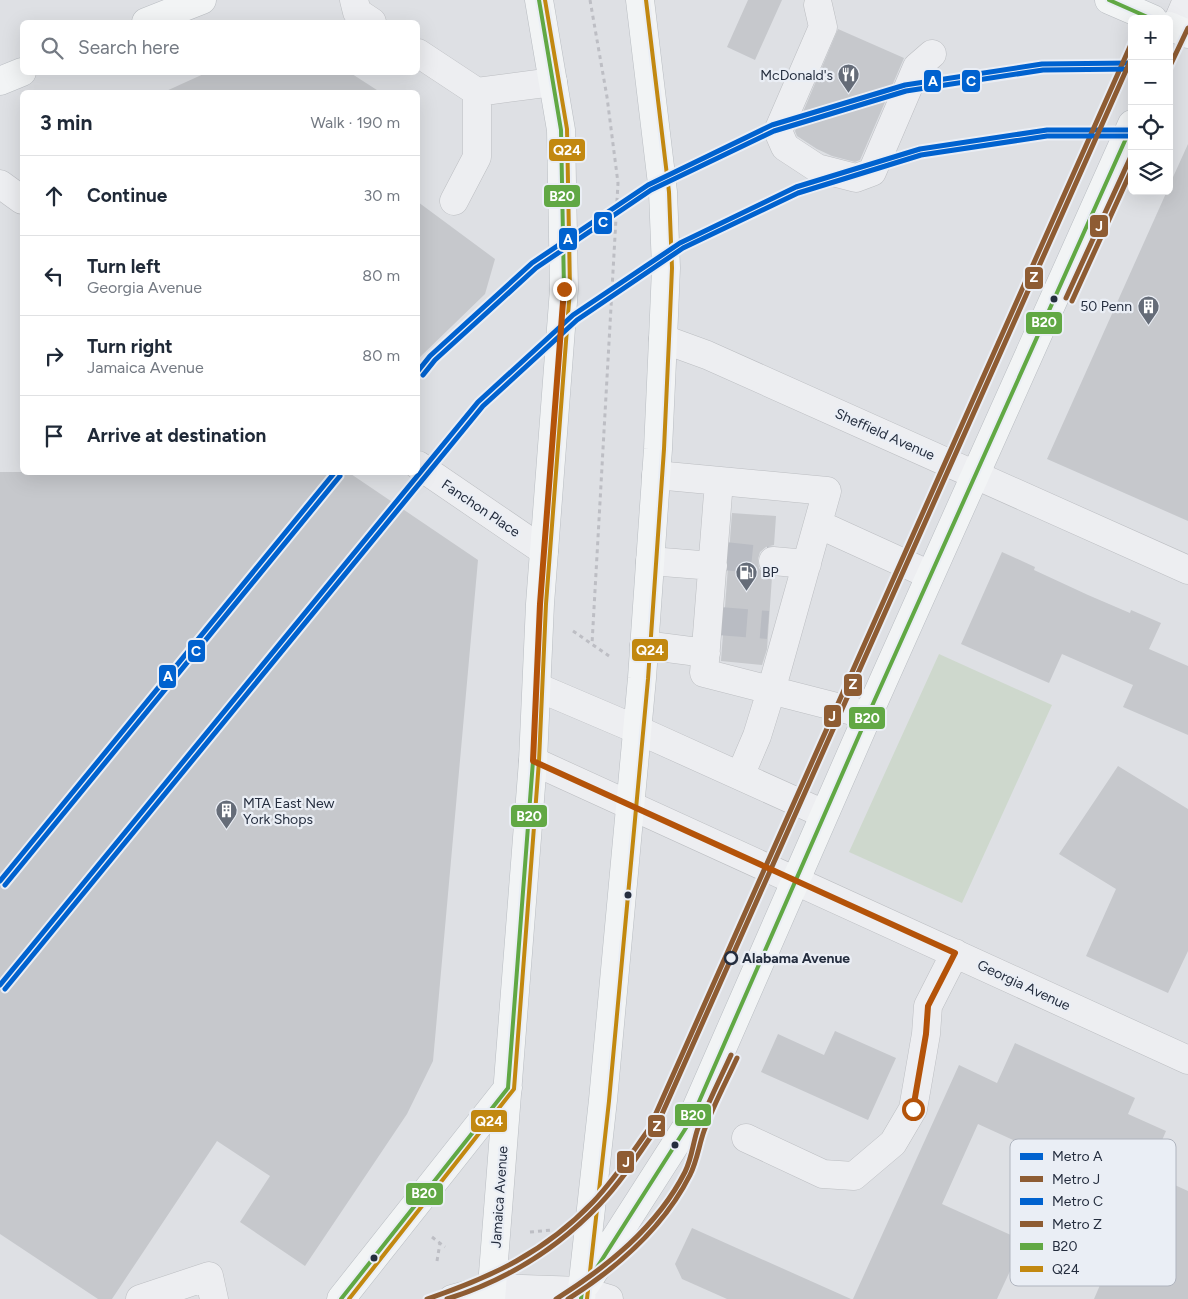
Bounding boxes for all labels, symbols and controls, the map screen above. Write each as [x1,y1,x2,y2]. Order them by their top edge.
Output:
map controls [1128,15,1173,195]
button: + [1128,15,1173,60]
search box [20,20,420,75]
icon: search [38,34,66,62]
text: Search here [78,36,180,59]
button: − [1128,60,1173,105]
restaurant icon: McDonald's [837,63,861,94]
place label: McDonald's [760,67,833,84]
line badge: A [923,69,942,93]
line badge: C [961,69,981,93]
text: A [928,73,938,90]
text: C [966,73,976,90]
button: locate [1128,105,1173,150]
text: 3 min [40,110,92,135]
text: Walk · 190 m [310,113,400,132]
line badge: Q24 [548,138,586,162]
text: Q24 [553,142,581,159]
button: layers [1128,150,1173,195]
icon: ahead [40,182,68,210]
text: Continue [87,184,167,207]
line badge: B20 [543,184,581,208]
text: 30 m [363,186,400,205]
text: B20 [549,188,575,205]
line badge: C [593,211,613,235]
text: C [598,214,608,231]
line badge: J [1089,214,1109,238]
text: J [1095,218,1103,235]
line badge: A [558,227,578,251]
text: A [563,231,573,248]
text: Turn left [87,255,161,278]
icon: left [40,262,68,290]
text: 80 m [362,266,400,285]
line badge: Z [1024,266,1044,290]
text: Z [1030,269,1039,286]
text: Georgia Avenue [87,278,202,297]
route end [553,278,576,301]
unlabelled marker [1049,294,1059,304]
building icon: 50 Penn [1136,294,1160,325]
place label: 50 Penn [1080,298,1132,315]
line badge: B20 [1025,311,1063,335]
text: B20 [1031,314,1057,331]
text: Turn right [87,335,173,358]
icon: right [40,342,68,370]
text: 80 m [362,346,400,365]
text: Jamaica Avenue [87,358,204,377]
street label: Sheffield Avenue [832,405,938,464]
icon: arrive [40,422,68,450]
text: Arrive at destination [87,424,266,447]
street label: Fanchon Place [438,476,523,541]
fuel station icon: BP [734,560,758,591]
place label: BP [762,564,779,581]
line badge: Q24 [631,638,669,662]
line badge: C [187,639,206,663]
text: Q24 [636,642,664,659]
text: C [191,643,201,660]
line badge: A [158,664,177,689]
text: A [163,668,173,685]
line badge: Z [843,673,863,697]
text: Z [849,676,858,693]
line badge: J [823,704,842,728]
line badge: B20 [848,706,886,730]
text: J [828,708,836,725]
text: B20 [854,710,880,727]
place label: MTA East New York Shops [243,795,335,828]
building icon: MTA East New York Shops [215,799,239,830]
line badge: B20 [510,804,548,828]
text: B20 [516,808,542,825]
unlabelled marker [623,890,633,900]
place label: Alabama Avenue [742,950,850,967]
marker: Alabama Avenue [724,951,738,965]
street label: Georgia Avenue [975,957,1073,1015]
route start [902,1098,925,1121]
line badge: B20 [674,1103,712,1127]
text: B20 [680,1107,706,1124]
line badge: Q24 [470,1109,508,1133]
text: Q24 [475,1113,503,1130]
line badge: Z [647,1114,666,1138]
text: Z [653,1118,662,1135]
legend [1010,1139,1176,1286]
unlabelled marker [670,1140,680,1150]
street label: Jamaica Avenue [487,1145,512,1249]
text: Metro A [1052,1148,1103,1165]
line badge: J [616,1150,635,1174]
text: J [622,1154,630,1171]
text: Metro J [1052,1171,1100,1188]
line badge: B20 [405,1182,444,1206]
text: B20 [411,1185,437,1202]
text: Metro C [1052,1193,1103,1210]
text: Metro Z [1052,1216,1102,1233]
text: B20 [1052,1238,1077,1255]
unlabelled marker [369,1253,379,1263]
text: Q24 [1052,1261,1080,1278]

